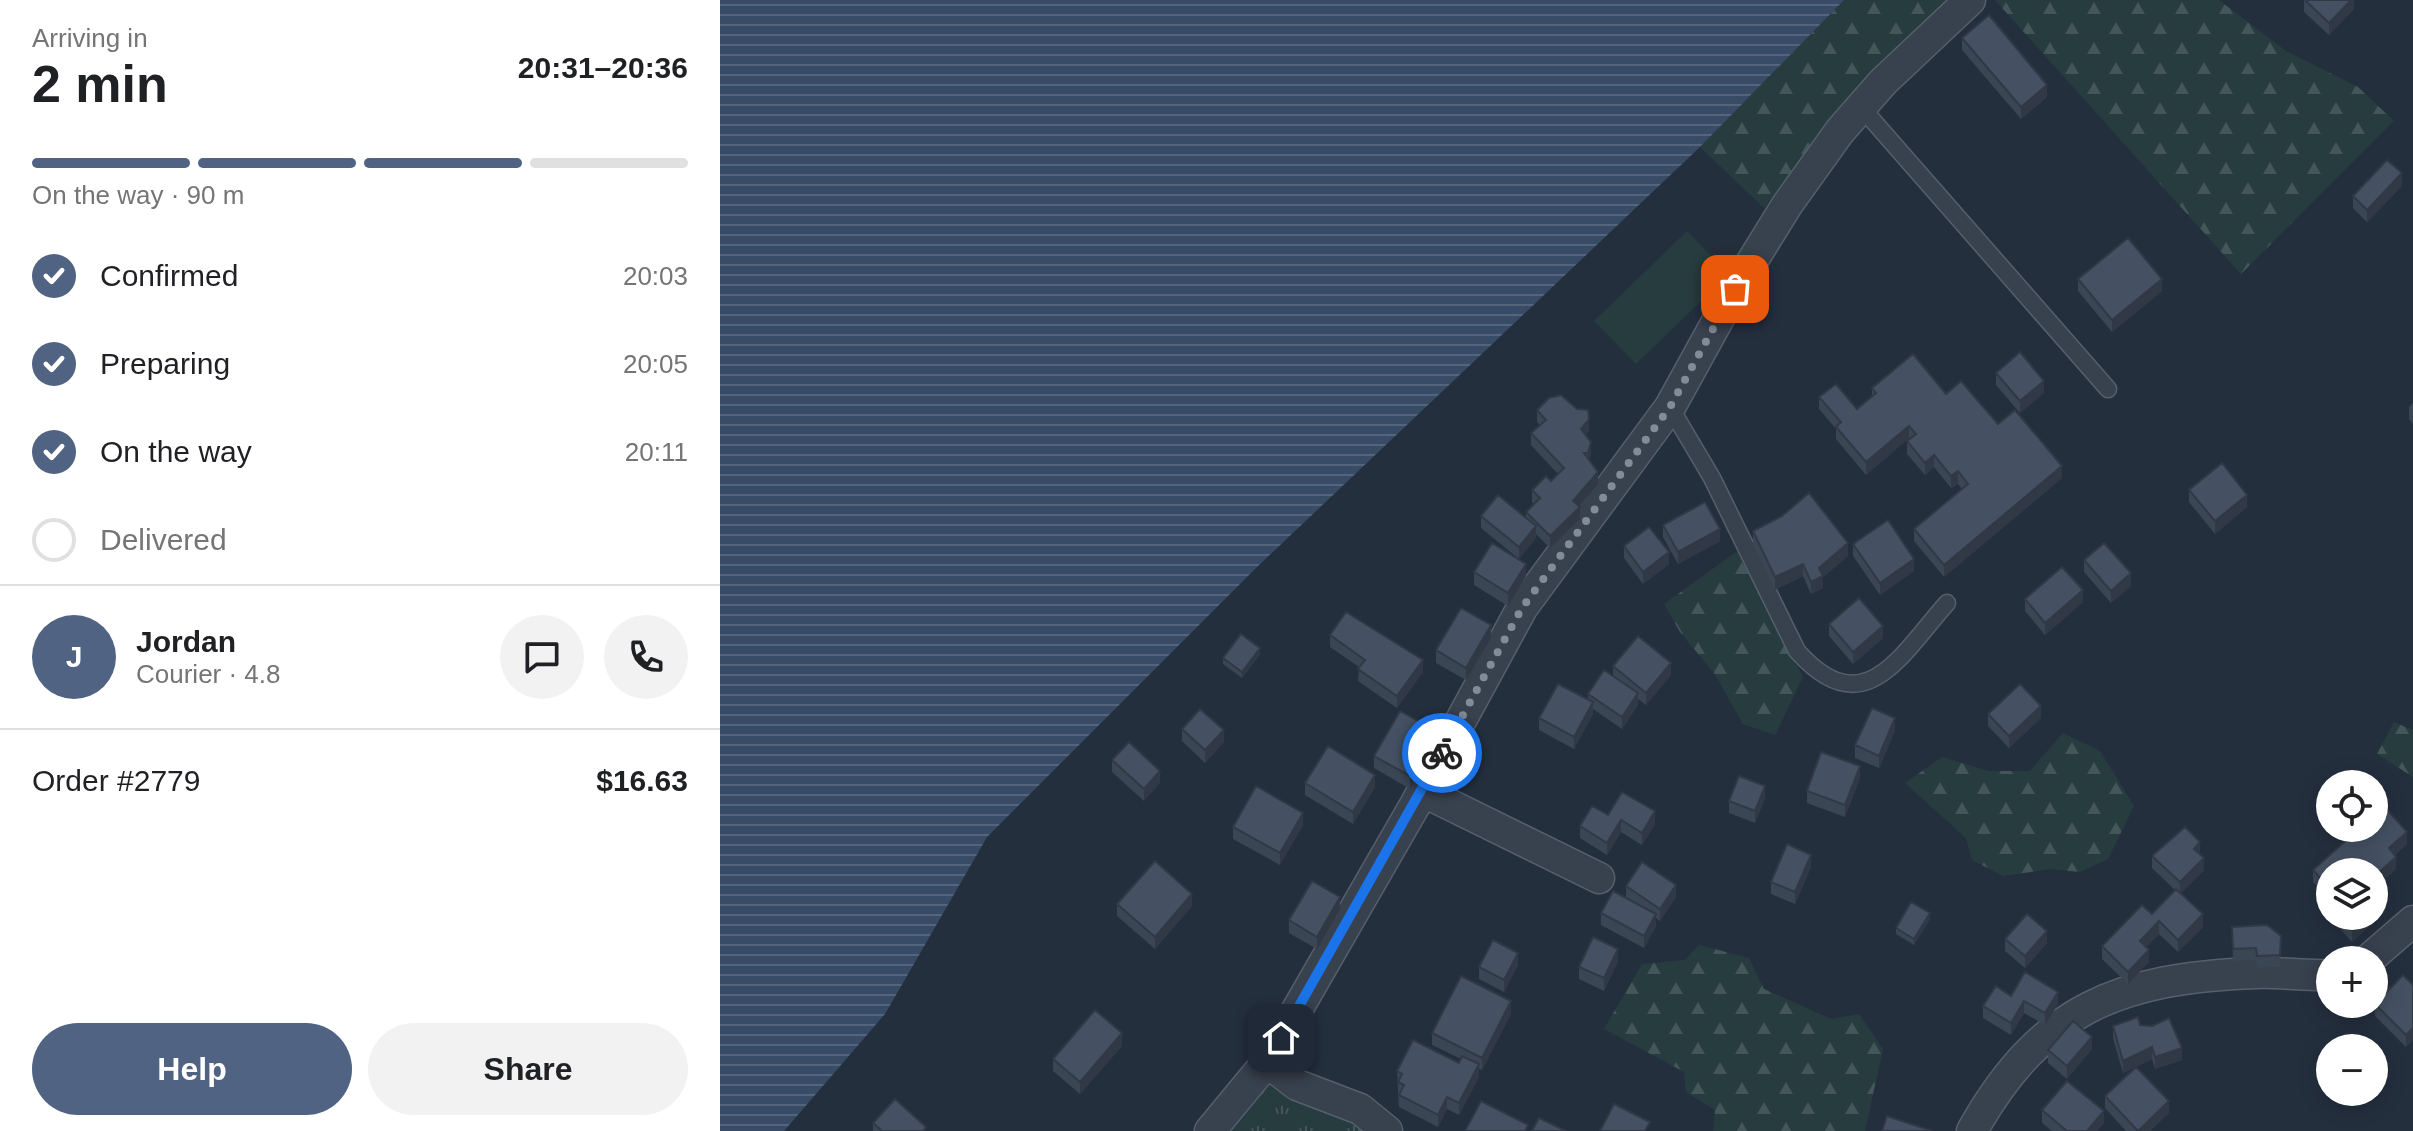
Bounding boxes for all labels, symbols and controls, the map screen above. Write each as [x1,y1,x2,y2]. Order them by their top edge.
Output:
text: Arriving in [32,23,148,53]
text: 20:31–20:36 [518,51,688,84]
text: 2 min [32,55,168,113]
text: On the way · 90 m [32,180,244,210]
icon: check [32,254,76,298]
pin [1701,255,1769,323]
text: Confirmed [100,259,238,292]
text: 20:03 [623,261,688,291]
icon: bag [1713,267,1757,311]
icon: check [32,342,76,386]
text: Preparing [100,347,230,380]
text: 20:05 [623,349,688,379]
icon: check [32,430,76,474]
text: On the way [100,435,252,468]
text: 20:11 [625,437,688,467]
text: Delivered [100,523,227,556]
button: chat [500,615,584,699]
button: phone [604,615,688,699]
text: Jordan [136,625,236,658]
text: J [66,640,82,673]
text: Courier · 4.8 [136,659,281,689]
courier [1402,713,1482,793]
icon: bike [1420,731,1464,775]
text: Order #2779 [32,764,200,797]
text: $16.63 [596,764,688,797]
map controls [2316,770,2388,1106]
button: locate [2316,770,2388,842]
button: layers [2316,858,2388,930]
button: + [2316,946,2388,1018]
pin [1247,1004,1315,1072]
icon: home [1259,1016,1303,1060]
button: Help [32,1023,352,1115]
button: Share [368,1023,688,1115]
button: − [2316,1034,2388,1106]

